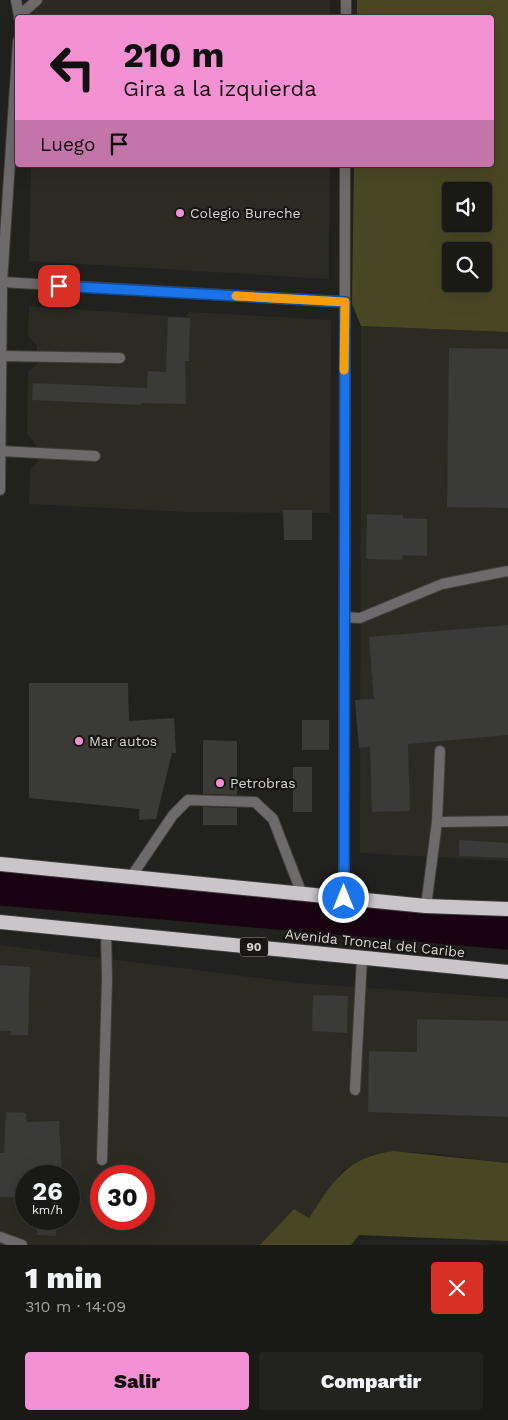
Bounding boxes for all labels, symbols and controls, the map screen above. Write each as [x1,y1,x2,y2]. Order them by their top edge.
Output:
text: 210 m [123,34,224,76]
icon: left [40,35,105,100]
text: Gira a la izquierda [123,76,317,101]
icon: arrive [105,130,133,158]
text: Luego [40,133,95,156]
map controls [442,182,492,292]
button: sound [442,182,492,232]
place label: Colegio Bureche [190,205,301,221]
marker: Colegio Bureche [174,207,186,219]
button: search [442,242,492,292]
pin [38,265,80,307]
icon: arrive [45,272,73,300]
place label: Mar autos [89,733,157,749]
marker: Mar autos [73,735,85,747]
place label: Petrobras [230,775,296,791]
marker: Petrobras [214,777,226,789]
position arrow [317,871,369,923]
street label: Avenida Troncal del Caribe [284,926,466,960]
road number: 90 [240,938,268,956]
speed limit sign: 30 [90,1165,155,1230]
text: 26 [32,1177,63,1206]
text: km/h [32,1203,63,1217]
text: 1 min [25,1260,102,1295]
button: close [431,1262,483,1314]
text: 310 m · 14:09 [25,1297,126,1316]
button: Salir [25,1352,249,1410]
button: Compartir [259,1352,483,1410]

